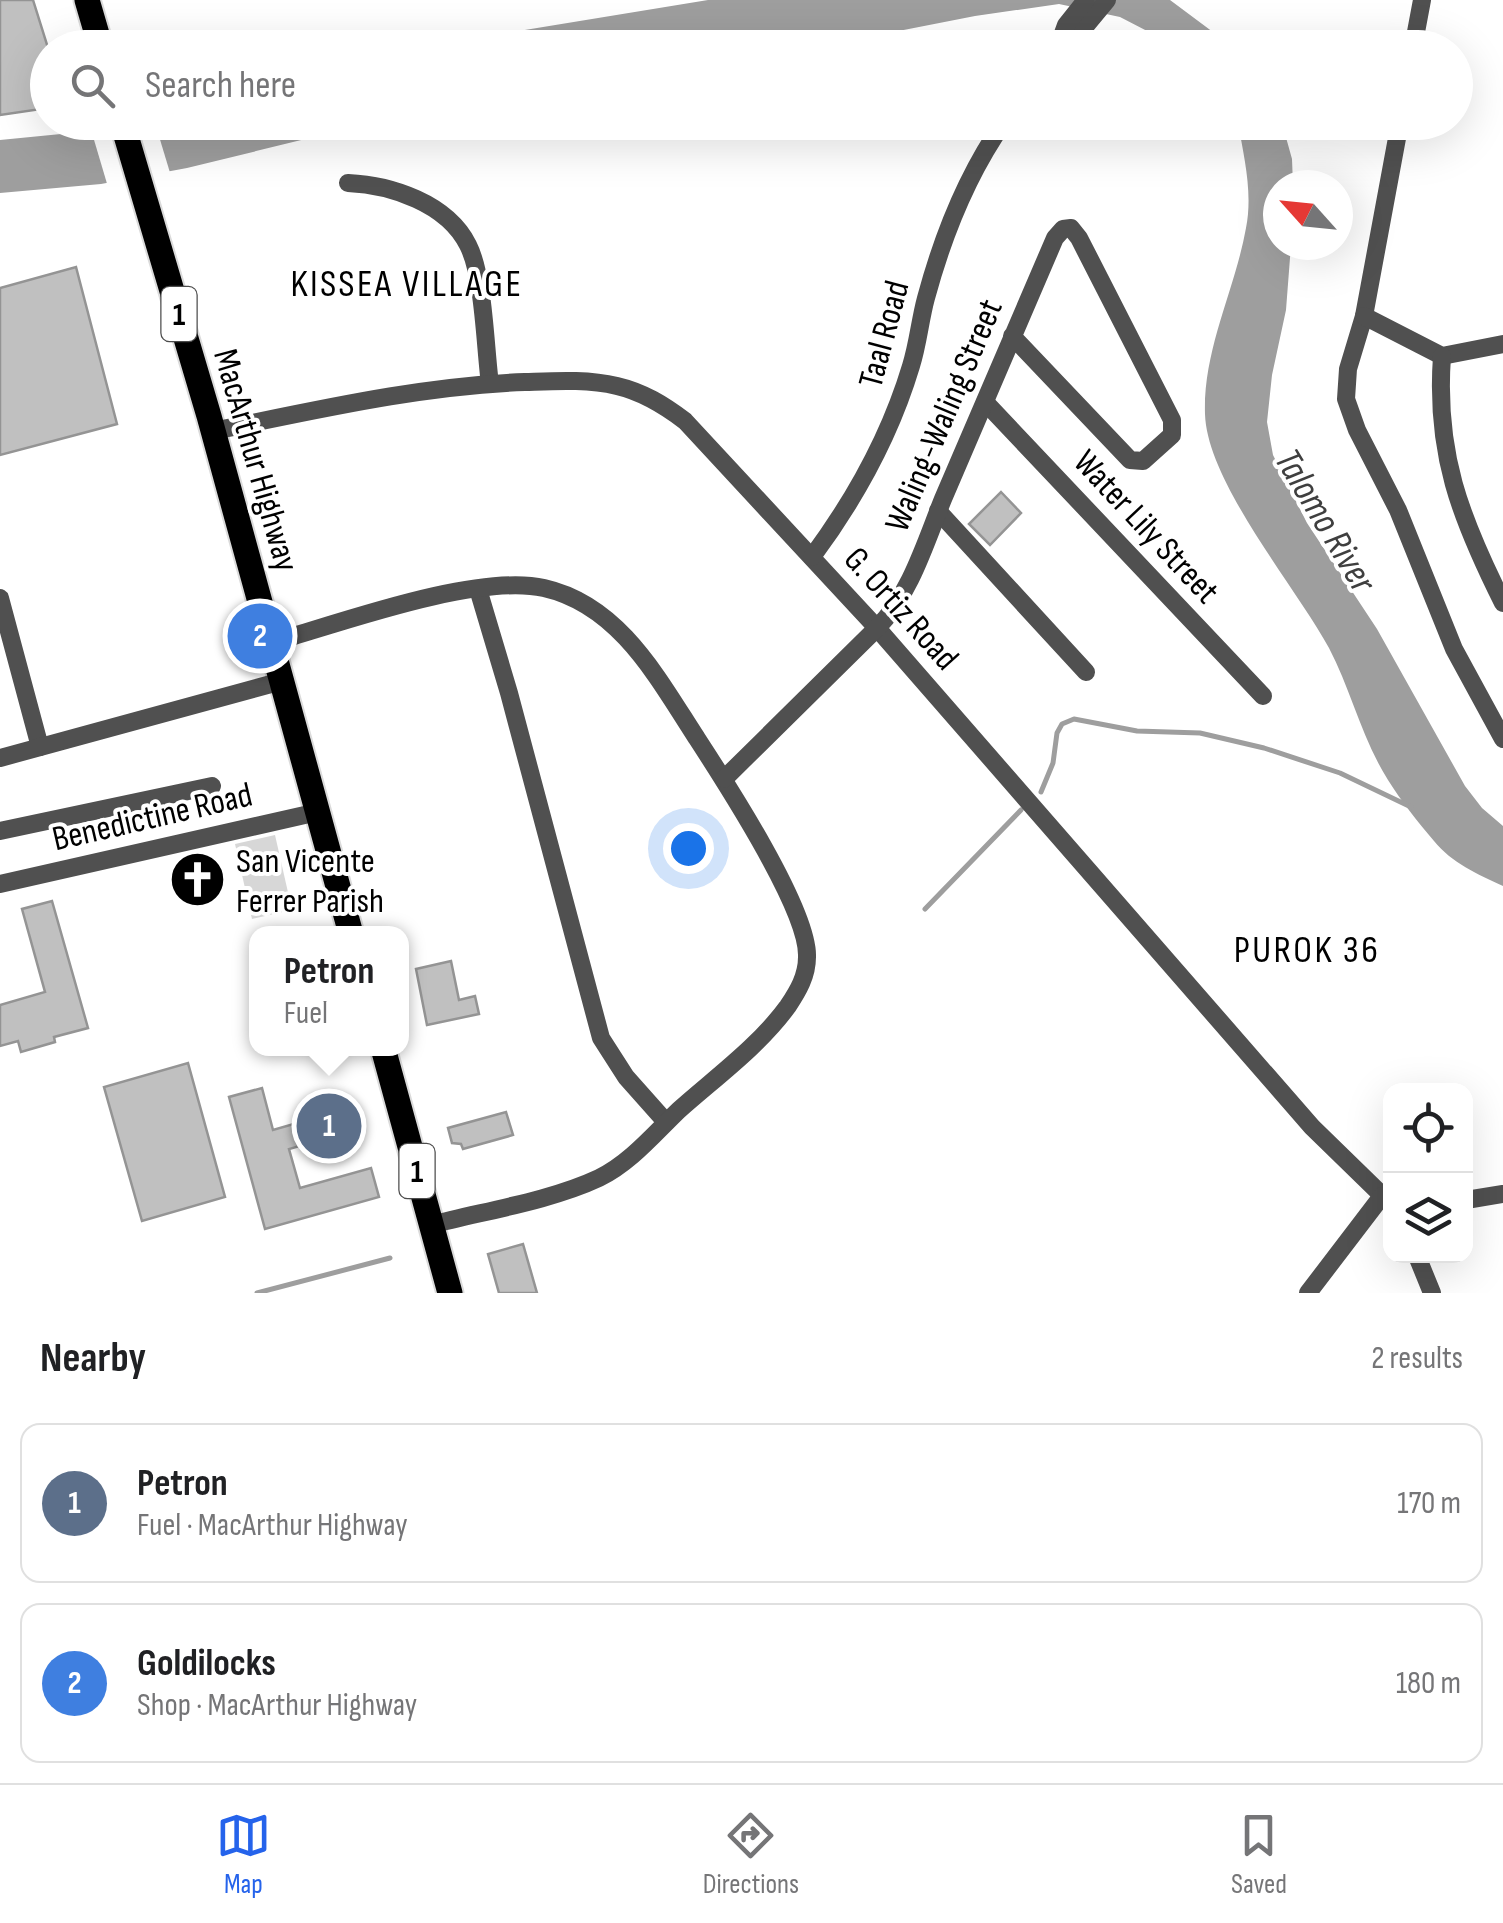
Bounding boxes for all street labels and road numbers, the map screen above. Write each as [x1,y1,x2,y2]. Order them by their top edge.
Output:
street label: Taal Road [850,276,919,393]
road number: 1 [162,287,196,341]
street label: Waling-Waling Street [876,293,1013,538]
street label: MacArthur Highway [203,344,308,577]
street label: Water Lily Street [1064,441,1228,613]
street label: G. Ortiz Road [834,538,967,680]
street label: Benedictine Road [48,774,256,861]
road number: 1 [400,1144,434,1198]

